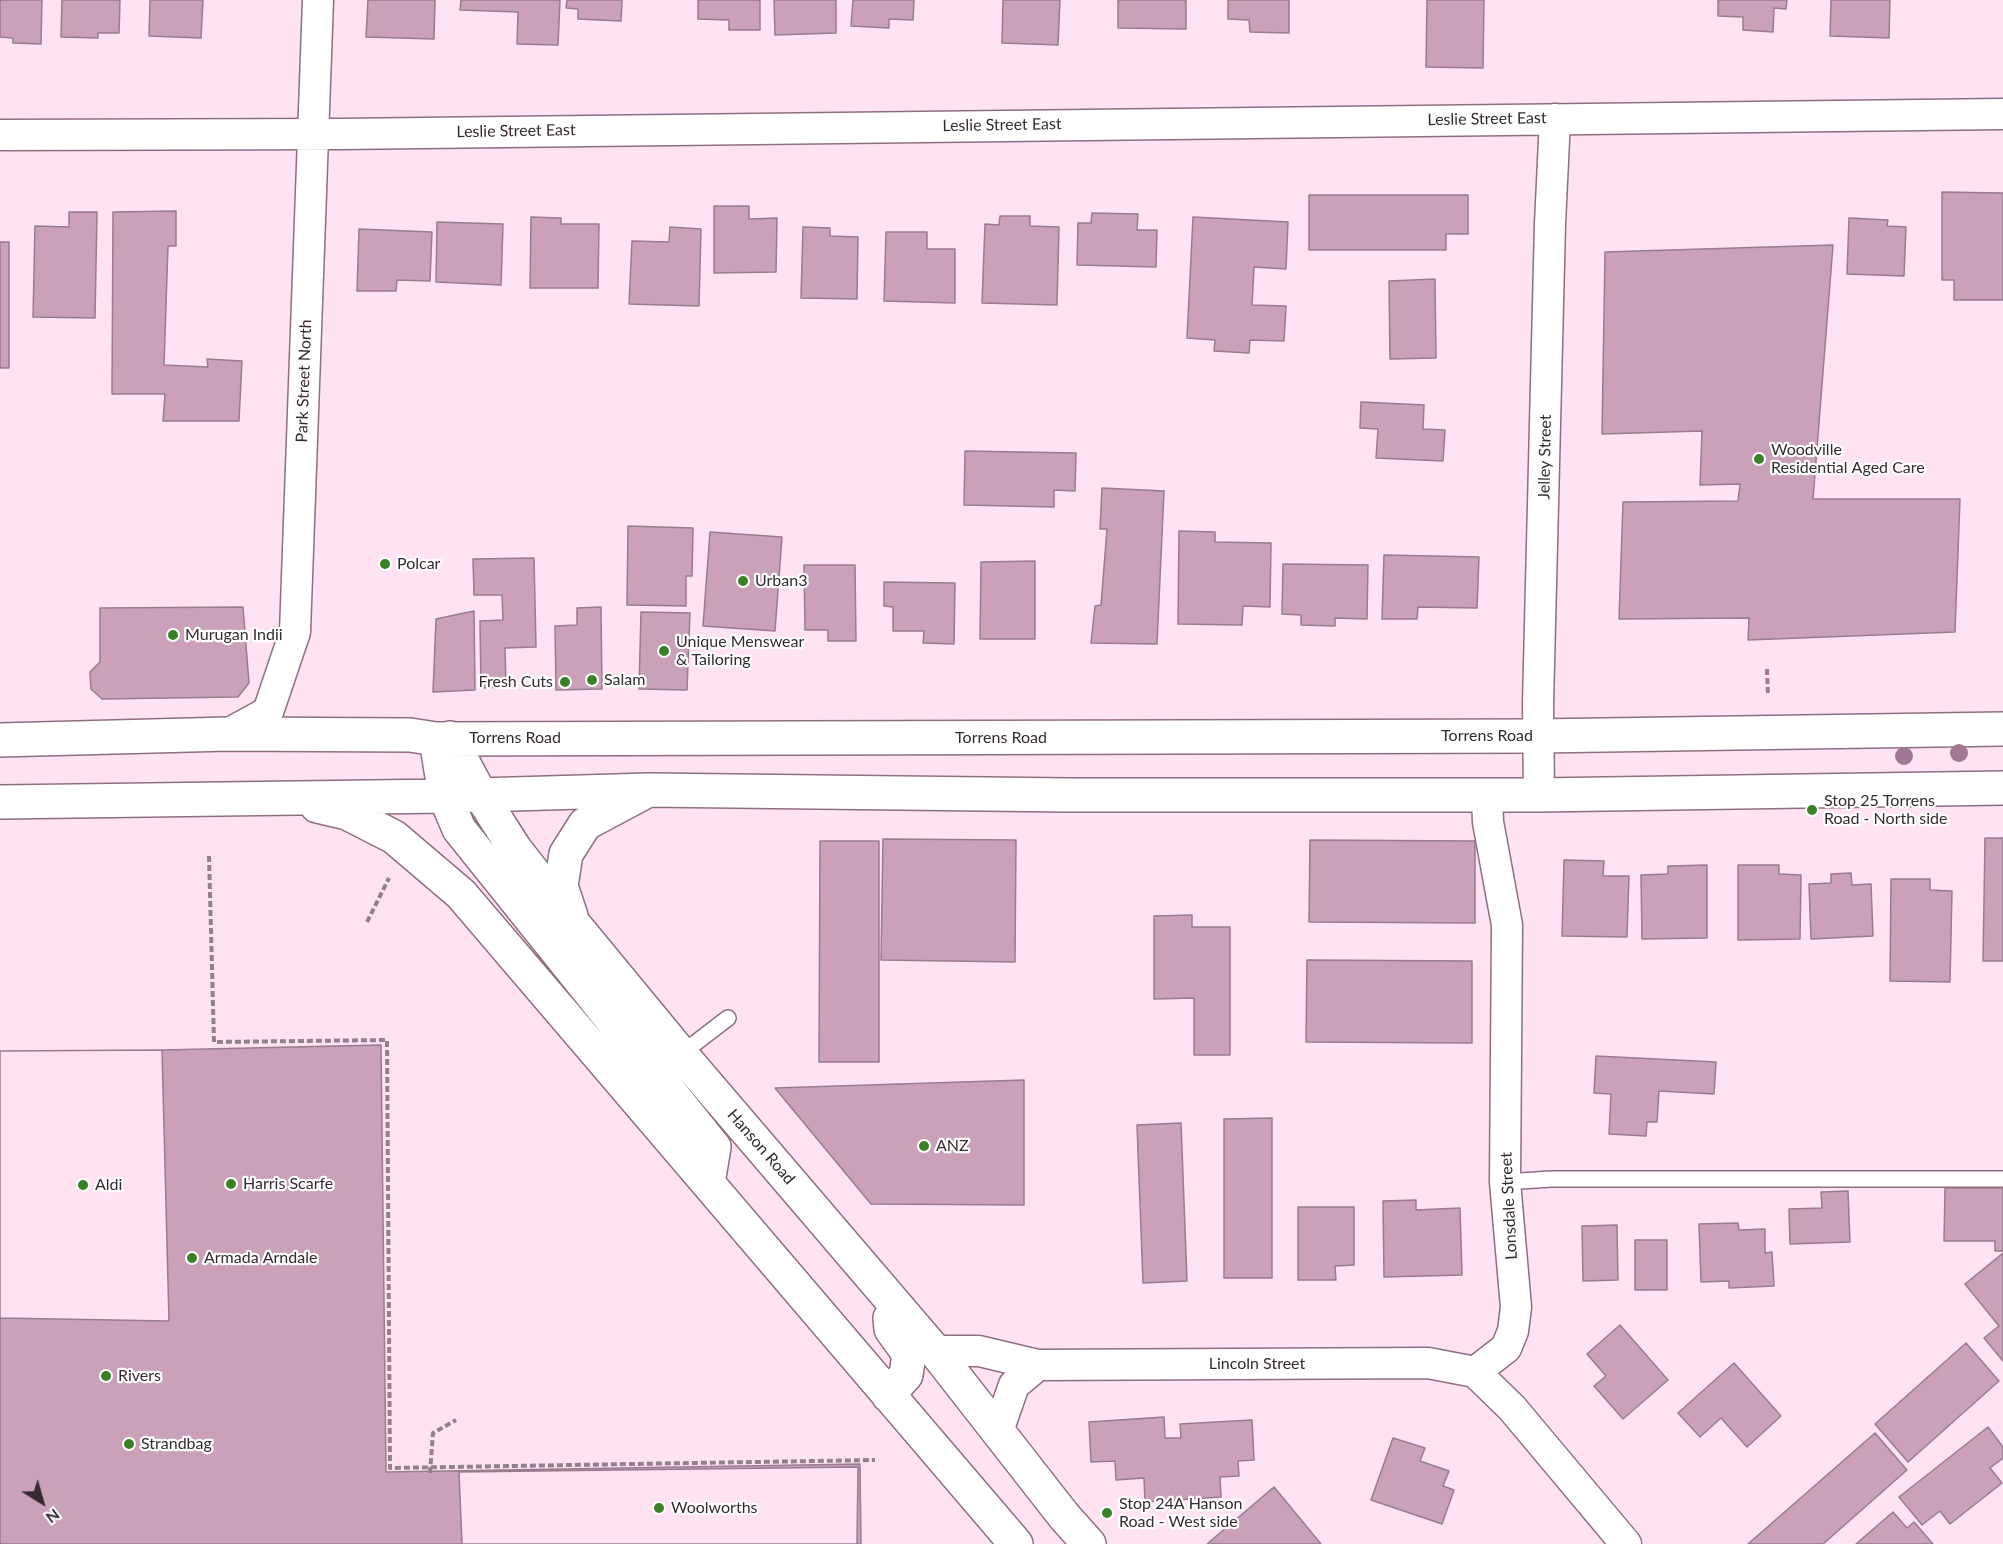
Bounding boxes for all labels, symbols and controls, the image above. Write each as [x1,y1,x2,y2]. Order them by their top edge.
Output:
street label: Leslie Street East [1427,108,1547,130]
street label: Leslie Street East [942,114,1062,136]
street label: Leslie Street East [456,120,576,142]
street label: Park Street North [292,319,316,443]
street label: Jelley Street [1535,414,1555,500]
place label: Woodville Residential Aged Care [1771,440,1925,478]
marker: Woodville Residential Aged Care [1752,452,1766,466]
place label: Polcar [397,554,440,574]
marker: Polcar [378,557,392,571]
place label: Urban3 [755,571,807,591]
marker: Urban3 [736,574,750,588]
place label: Murugan Indii [185,625,283,645]
marker: Murugan Indii [166,628,180,642]
place label: Unique Menswear & Tailoring [676,632,804,670]
marker: Unique Menswear & Tailoring [657,644,671,658]
place label: Salam [604,670,645,690]
place label: Fresh Cuts [479,672,553,692]
marker: Salam [585,673,599,687]
marker: Fresh Cuts [558,675,572,689]
street label: Torrens Road [1441,726,1533,746]
street label: Torrens Road [469,728,561,748]
street label: Torrens Road [955,728,1047,748]
place label: Stop 25 Torrens Road - North side [1824,791,1947,829]
marker: Stop 25 Torrens Road - North side [1805,803,1819,817]
street label: Hanson Road [723,1105,799,1189]
place label: ANZ [936,1136,969,1156]
marker: ANZ [917,1139,931,1153]
street label: Lonsdale Street [1497,1152,1521,1260]
place label: Harris Scarfe [243,1174,333,1194]
place label: Aldi [95,1175,122,1195]
marker: Harris Scarfe [224,1177,238,1191]
marker: Aldi [76,1178,90,1192]
place label: Armada Arndale [204,1248,317,1268]
marker: Armada Arndale [185,1251,199,1265]
street label: Lincoln Street [1209,1354,1305,1374]
place label: Rivers [118,1366,161,1386]
marker: Rivers [99,1369,113,1383]
place label: Strandbag [141,1434,212,1454]
marker: Strandbag [122,1437,136,1451]
north arrow [12,1472,72,1532]
place label: Stop 24A Hanson Road - West side [1119,1494,1242,1532]
place label: Woolworths [671,1498,758,1518]
marker: Woolworths [652,1501,666,1515]
text: N [42,1505,64,1528]
marker: Stop 24A Hanson Road - West side [1100,1506,1114,1520]

